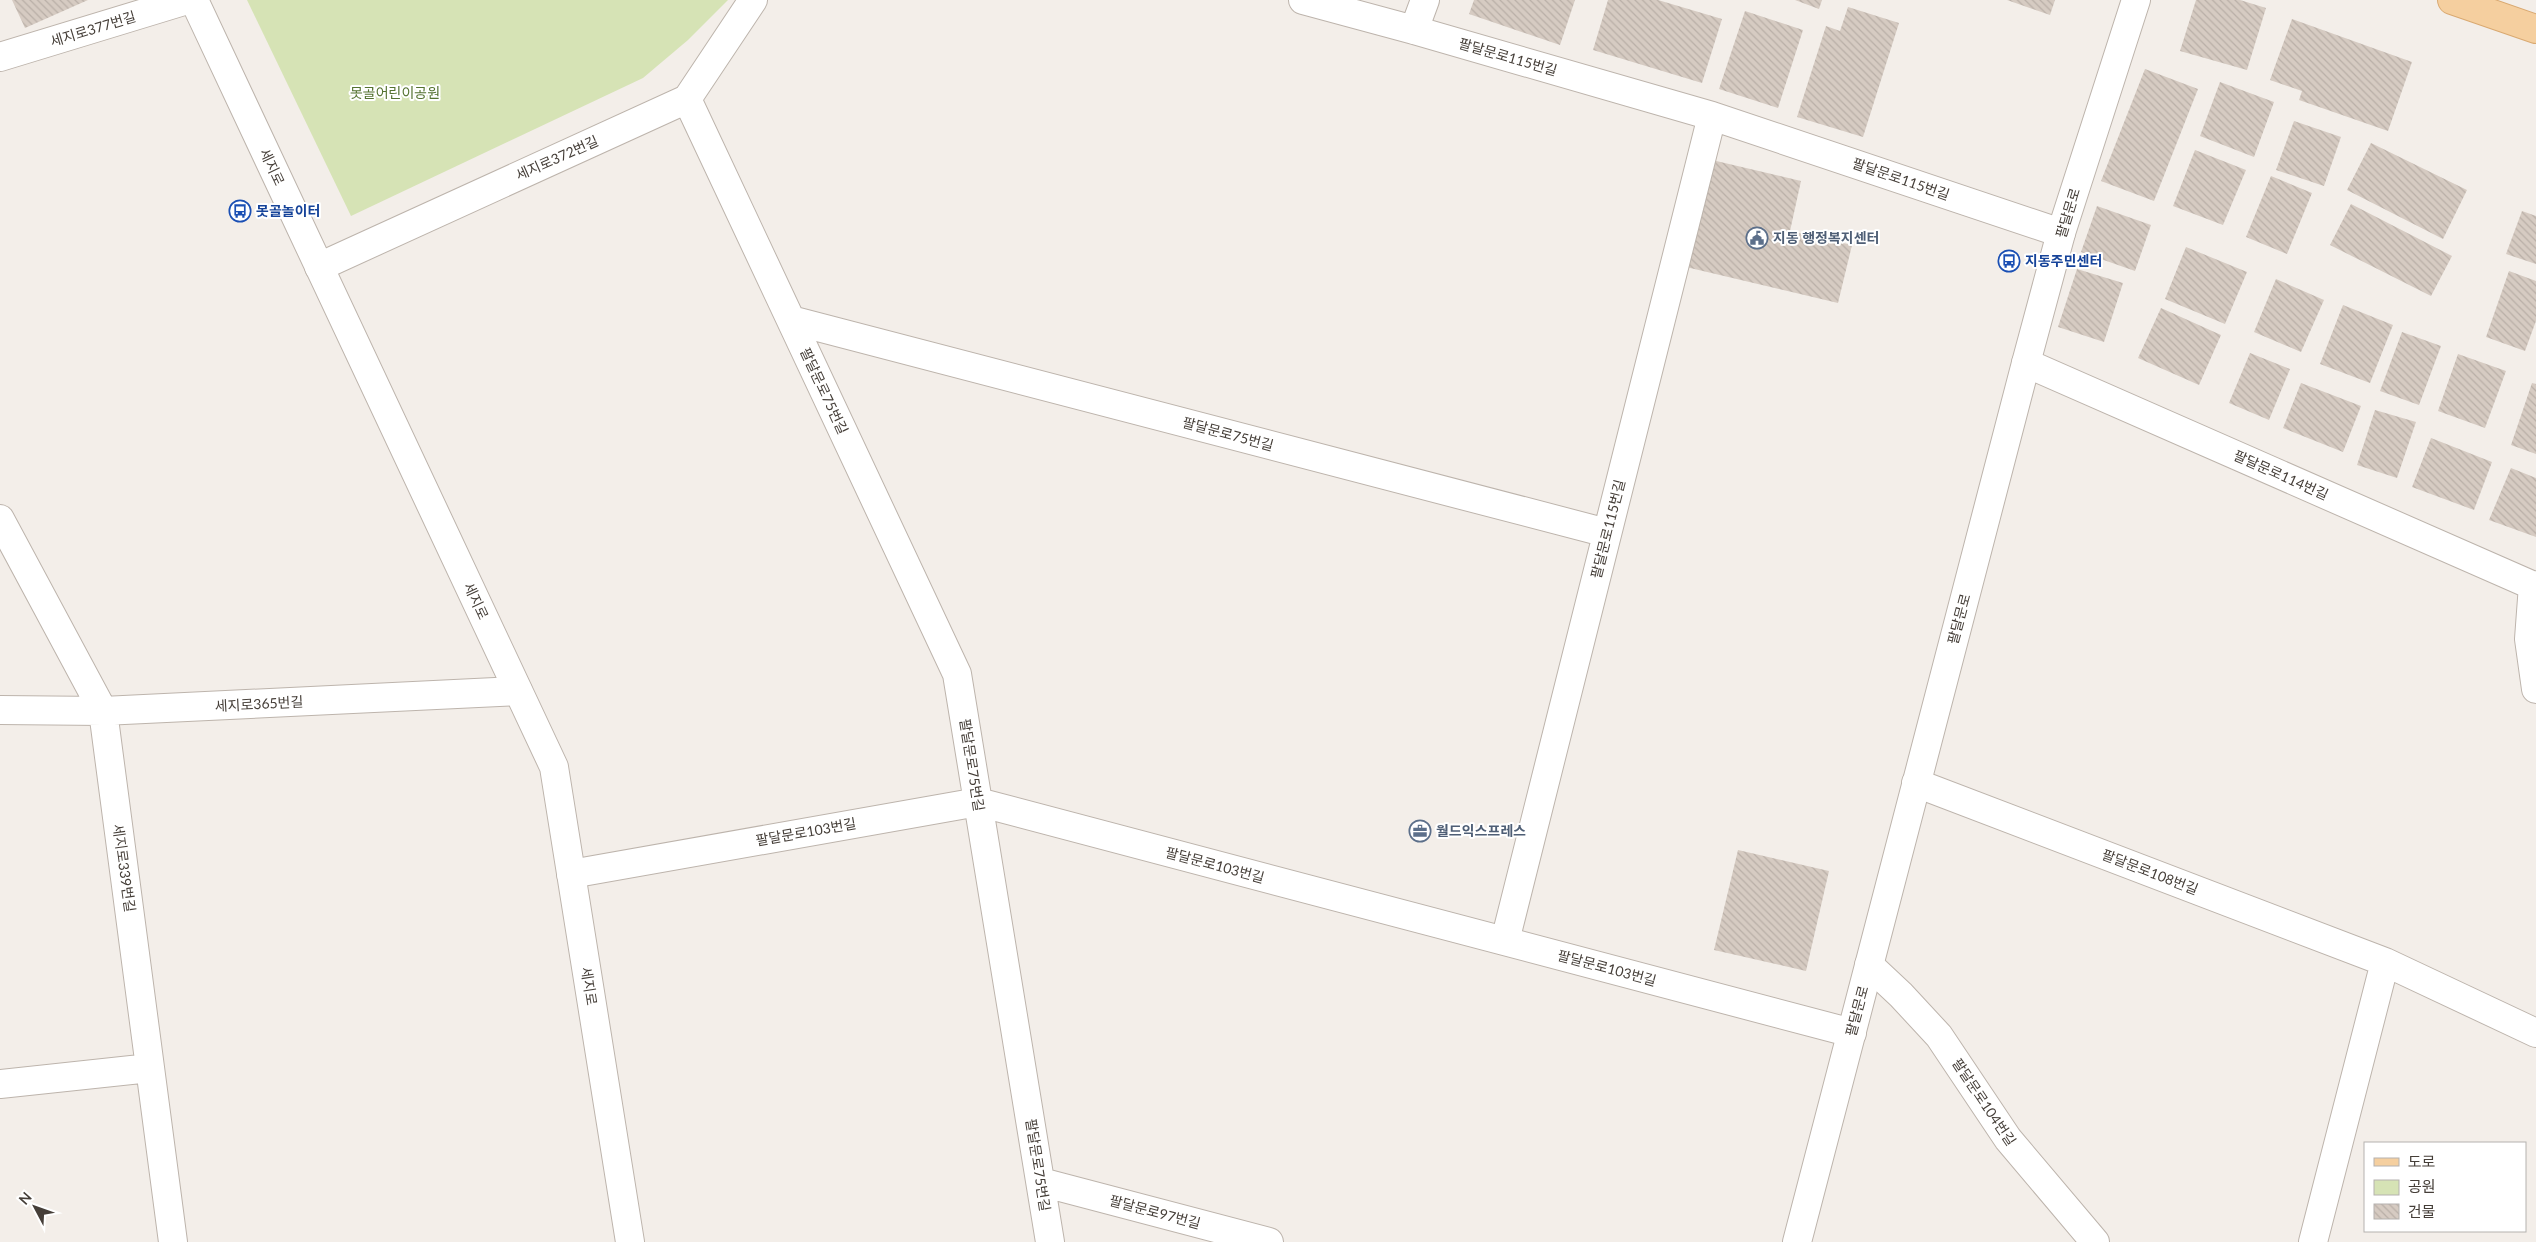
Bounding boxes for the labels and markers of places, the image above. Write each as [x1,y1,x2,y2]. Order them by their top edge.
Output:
bus stop icon: 못골놀이터 [228,199,252,223]
place label: 못골놀이터 [256,202,320,219]
public building icon: 지동 행정복지센터 [1745,226,1769,250]
place label: 지동 행정복지센터 [1773,229,1879,246]
bus stop icon: 지동주민센터 [1997,249,2021,273]
place label: 지동주민센터 [2025,252,2102,269]
office icon: 월드익스프레스 [1408,819,1432,843]
place label: 월드익스프레스 [1436,822,1526,839]

